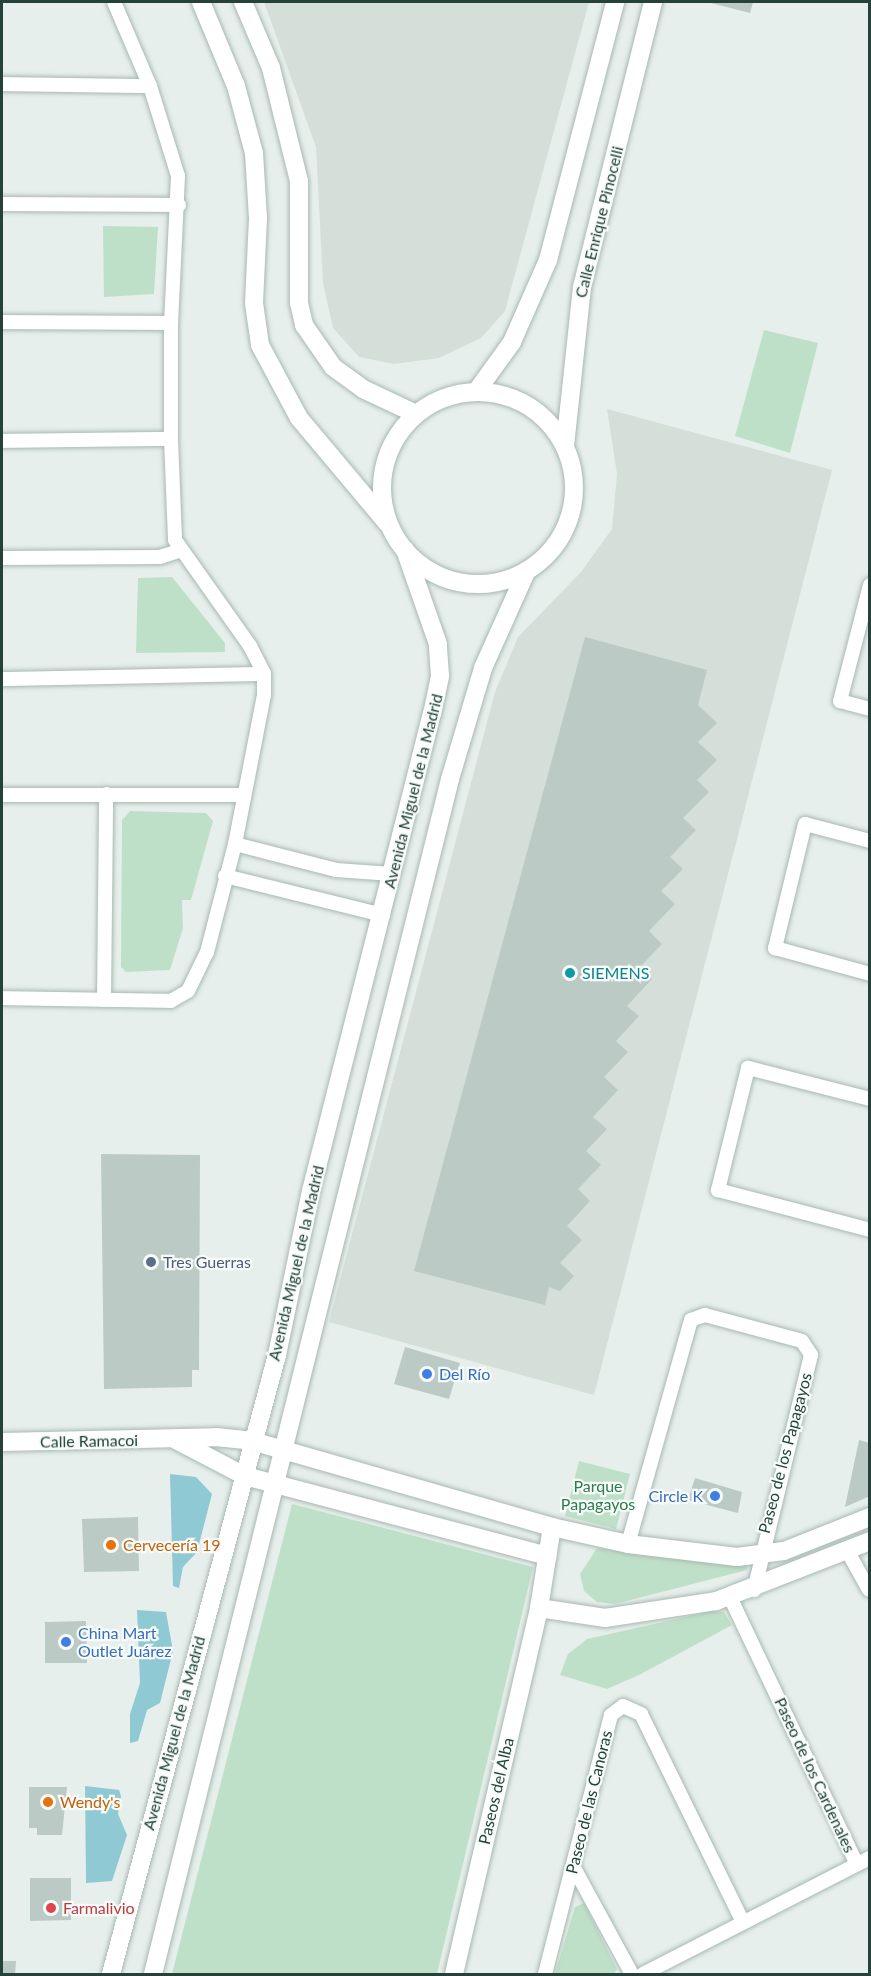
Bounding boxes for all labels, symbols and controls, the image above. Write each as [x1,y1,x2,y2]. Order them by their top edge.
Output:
street label: Calle Enrique Pinocelli [571,144,627,300]
street label: Avenida Miguel de la Madrid [379,692,447,890]
place label: SIEMENS [582,963,649,983]
marker: SIEMENS [563,966,577,980]
street label: Avenida Miguel de la Madrid [264,1163,328,1363]
place label: Tres Guerras [163,1252,251,1272]
marker: Tres Guerras [144,1255,158,1269]
place label: Del Río [439,1364,490,1384]
marker: Del Río [420,1367,434,1381]
street label: Paseo de los Papagayos [754,1371,816,1535]
street label: Calle Ramacoi [40,1431,138,1451]
park label: Parque Papagayos [561,1476,635,1514]
place label: Circle K [648,1486,703,1506]
marker: Circle K [708,1489,722,1503]
place label: Cervecería 19 [123,1535,220,1555]
marker: Cervecería 19 [104,1538,118,1552]
place label: China Mart Outlet Juárez [78,1623,172,1661]
street label: Avenida Miguel de la Madrid [139,1634,209,1832]
marker: China Mart Outlet Juárez [59,1635,73,1649]
street label: Paseo de los Cardenales [771,1694,859,1856]
street label: Paseo de las Canoras [562,1728,616,1876]
street label: Paseos del Alba [474,1735,518,1847]
place label: Wendy's [60,1792,120,1812]
marker: Wendy's [41,1795,55,1809]
place label: Farmalivio [63,1898,135,1918]
marker: Farmalivio [44,1901,58,1915]

